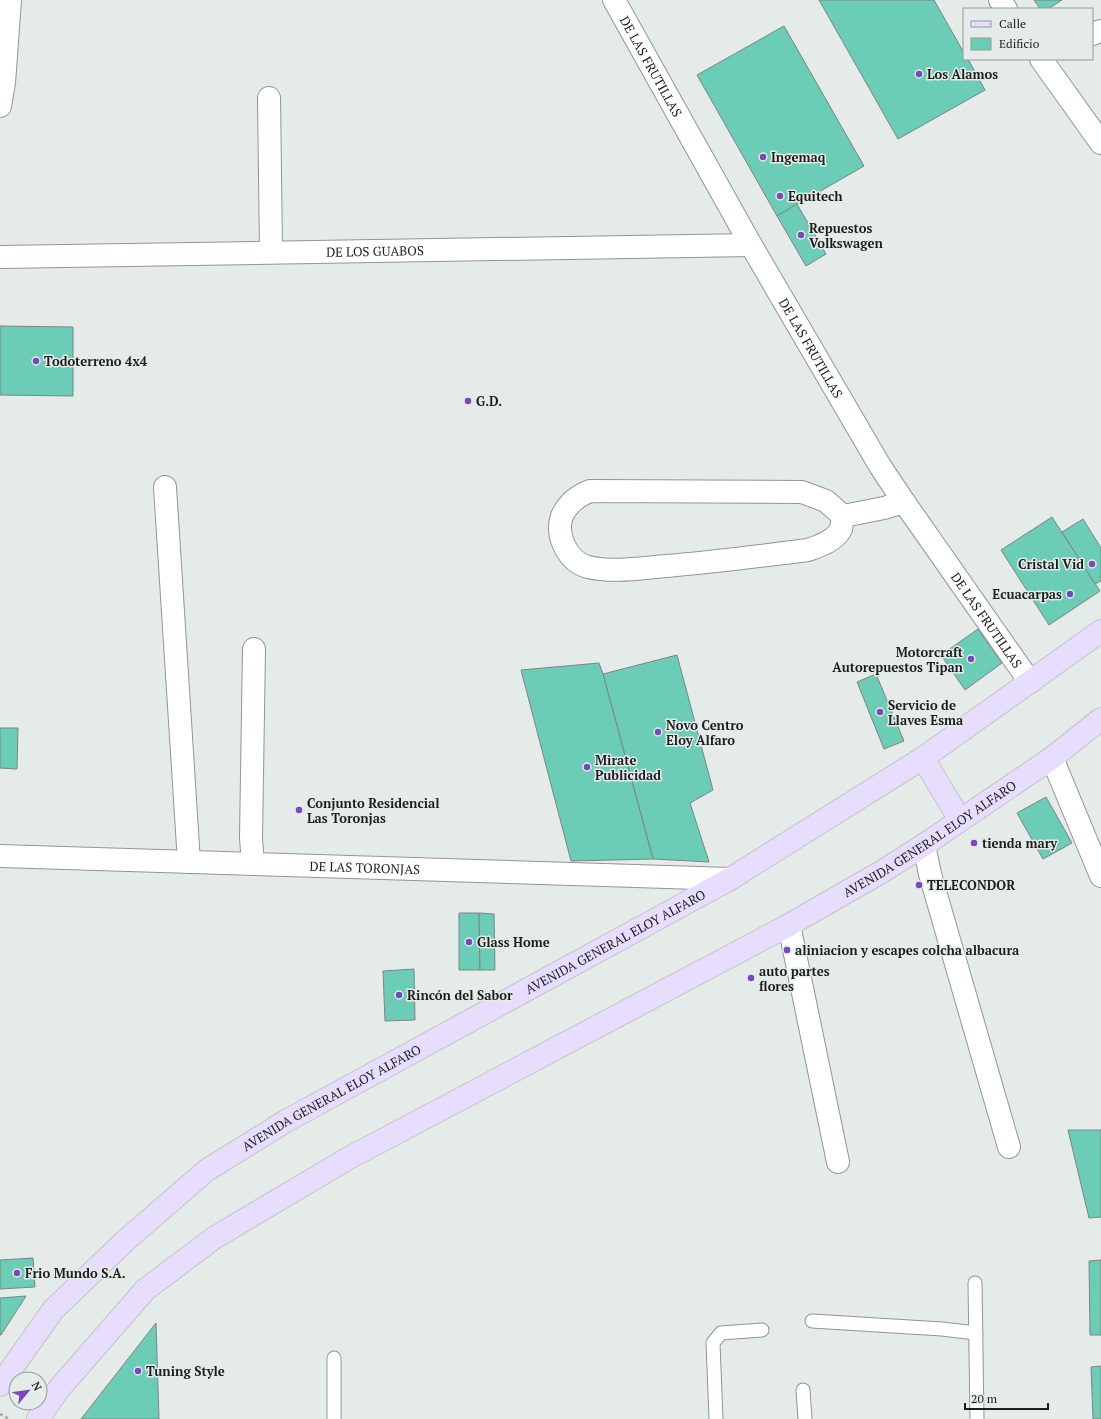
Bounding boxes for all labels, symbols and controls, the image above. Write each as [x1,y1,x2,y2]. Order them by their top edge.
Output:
legend [963,8,1093,60]
street label: DE LAS FRUTILLAS [616,13,687,120]
text: Calle [999,16,1026,31]
text: Edificio [999,36,1040,51]
place label: Los Alamos [927,65,998,83]
marker: Los Alamos [914,69,924,79]
place label: Ingemaq [771,148,826,166]
marker: Ingemaq [758,152,768,162]
place label: Equitech [788,187,843,205]
marker: Equitech [775,191,785,201]
place label: Repuestos Volkswagen [809,219,883,252]
marker: Repuestos Volkswagen [796,230,806,240]
street label: DE LOS GUABOS [326,241,424,261]
street label: DE LAS FRUTILLAS [775,295,847,401]
place label: Todoterreno 4x4 [44,352,148,370]
marker: Todoterreno 4x4 [31,356,41,366]
place label: G.D. [476,392,502,410]
marker: G.D. [463,396,473,406]
place label: Cristal Vid [1018,555,1084,573]
marker: Cristal Vid [1087,559,1097,569]
street label: DE LAS FRUTILLAS [947,569,1026,672]
place label: Ecuacarpas [992,585,1062,603]
marker: Ecuacarpas [1065,589,1075,599]
place label: Motorcraft Autorepuestos Tipan [832,643,964,676]
marker: Motorcraft Autorepuestos Tipan [966,654,976,664]
place label: Servicio de Llaves Esma [888,696,964,729]
marker: Servicio de Llaves Esma [875,707,885,717]
place label: Novo Centro Eloy Alfaro [666,716,744,749]
marker: Novo Centro Eloy Alfaro [653,727,663,737]
place label: Mirate Publicidad [595,751,661,784]
marker: Mirate Publicidad [582,762,592,772]
street label: AVENIDA GENERAL ELOY ALFARO [840,776,1020,901]
place label: Conjunto Residencial Las Toronjas [307,794,440,827]
marker: Conjunto Residencial Las Toronjas [294,805,304,815]
place label: tienda mary [982,834,1058,852]
marker: tienda mary [969,838,979,848]
street label: DE LAS TORONJAS [309,857,421,878]
place label: TELECONDOR [927,876,1015,894]
marker: TELECONDOR [914,880,924,890]
street label: AVENIDA GENERAL ELOY ALFARO [522,885,709,998]
place label: Glass Home [477,933,550,951]
marker: Glass Home [464,937,474,947]
place label: aliniacion y escapes colcha albacura [795,941,1020,959]
marker: aliniacion y escapes colcha albacura [782,945,792,955]
place label: auto partes flores [759,962,830,995]
marker: auto partes flores [746,973,756,983]
place label: Rincón del Sabor [407,986,513,1004]
marker: Rincón del Sabor [394,990,404,1000]
street label: AVENIDA GENERAL ELOY ALFARO [238,1040,424,1155]
place label: Frio Mundo S.A. [25,1264,126,1282]
marker: Frio Mundo S.A. [12,1268,22,1278]
place label: Tuning Style [146,1362,225,1380]
marker: Tuning Style [133,1366,143,1376]
north arrow [8,1371,48,1411]
text: N [29,1379,45,1394]
scale bar [965,1385,1048,1411]
text: 20 m [971,1391,998,1406]

